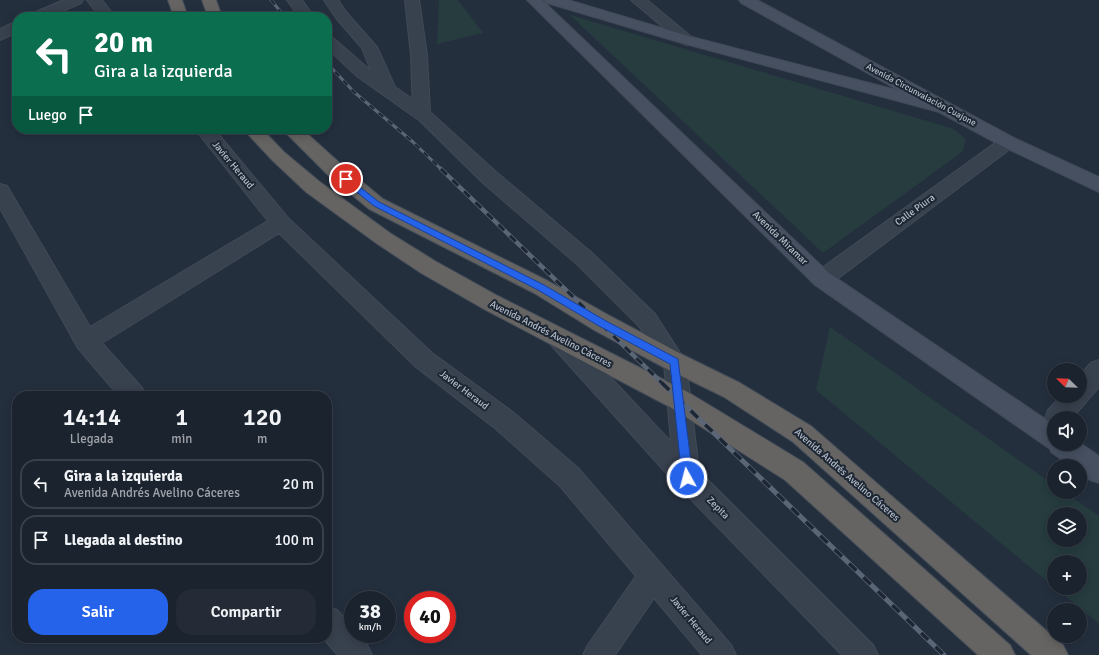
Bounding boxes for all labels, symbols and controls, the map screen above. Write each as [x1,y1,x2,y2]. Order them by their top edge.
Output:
text: 20 m [94,26,153,60]
icon: left [28,28,80,80]
text: Gira a la izquierda [94,60,233,82]
street label: Avenida Circunvalación Cuajone [864,61,978,129]
icon: arrive [75,104,97,126]
text: Luego [28,106,67,124]
street label: Javier Heraud [210,139,256,191]
pin [329,162,363,196]
icon: arrive [335,168,357,190]
street label: Calle Piura [893,191,937,229]
street label: Avenida Miramar [750,209,810,268]
street label: Avenida Andrés Avelino Cáceres [488,298,615,370]
north arrow [1047,363,1087,403]
map controls [1047,363,1087,643]
street label: Javier Heraud [437,368,491,412]
text: 14:14 [62,402,121,432]
text: 1 [175,402,188,432]
text: 120 [243,402,282,432]
button: sound [1047,411,1087,451]
street label: Avenida Andrés Avelino Cáceres [792,426,903,524]
text: Llegada [70,431,114,447]
text: min [171,431,192,447]
text: m [257,431,267,447]
position arrow [666,457,708,499]
button: search [1047,459,1087,499]
text: Gira a la izquierda [64,467,183,485]
icon: left [30,473,52,495]
text: 20 m [283,475,314,493]
text: Avenida Andrés Avelino Cáceres [64,485,240,501]
street label: Zepita [704,494,732,522]
button: layers [1047,507,1087,547]
icon: arrive [30,529,52,551]
text: Llegada al destino [64,531,183,549]
text: 100 m [274,531,314,549]
button: + [1047,555,1087,595]
button: Salir [28,589,168,635]
button: Compartir [176,589,316,635]
speed limit sign: 40 [404,591,456,643]
street label: Javier Heraud [668,594,714,646]
text: 38 [359,599,381,624]
button: − [1047,603,1087,643]
text: km/h [359,621,381,633]

